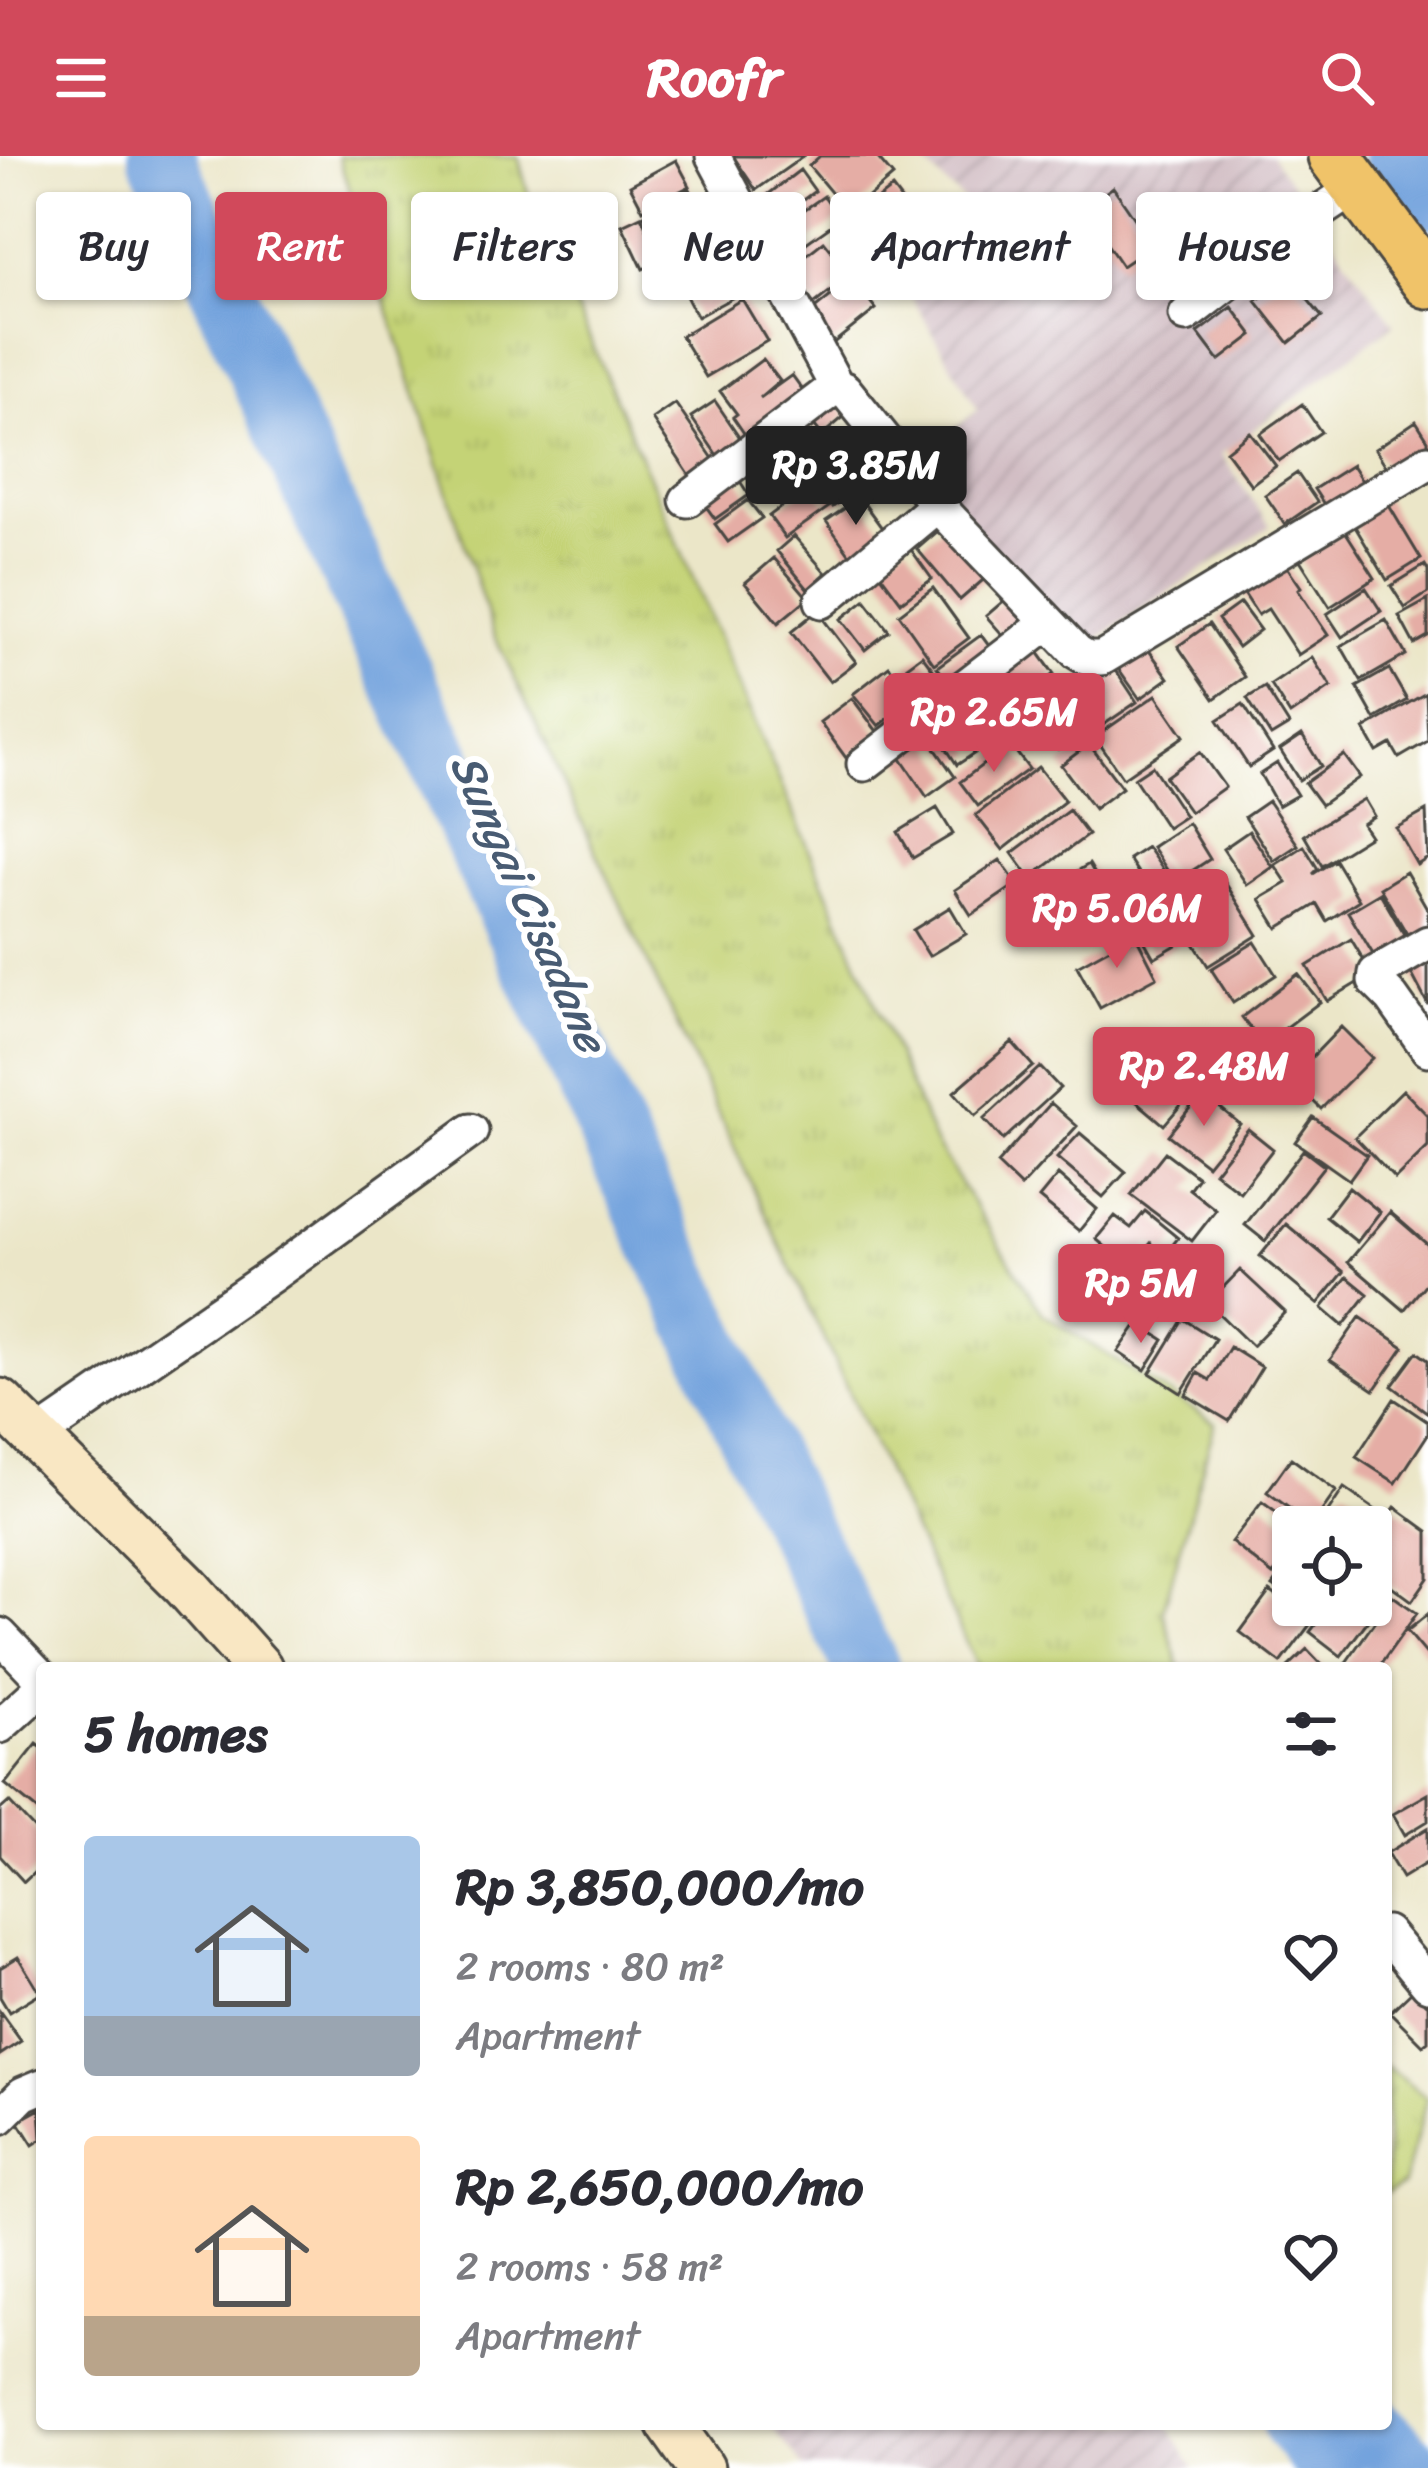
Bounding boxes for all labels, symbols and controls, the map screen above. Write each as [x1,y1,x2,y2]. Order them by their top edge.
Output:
text: Roofr [647,30,781,126]
icon: menu [48,45,114,111]
icon: search [1314,45,1380,111]
chip: Buy [36,192,191,300]
chip: Rent [215,192,387,300]
chip: Filters [411,192,618,300]
chip: New [642,192,806,300]
chip: Apartment [830,192,1112,300]
chip: House [1136,192,1333,300]
pin: Rp 3.85M [732,426,980,528]
text: Rp 3.85M [773,430,939,499]
pin: Rp 2.65M [870,673,1118,775]
text: Rp 2.65M [911,677,1077,746]
water label: Sungai Cisadane [427,739,633,1069]
pin: Rp 5.06M [993,869,1241,971]
text: Rp 5.06M [1033,873,1201,942]
pin: Rp 2.48M [1080,1027,1328,1129]
text: Rp 2.48M [1120,1031,1288,1100]
pin: Rp 5M [1057,1244,1225,1346]
text: Rp 5M [1085,1248,1197,1317]
map controls [1272,1506,1392,1626]
button: locate [1272,1506,1392,1626]
text: 5 homes [84,1689,267,1779]
icon: filters [1278,1701,1344,1767]
text: Rp 3,850,000/mo [456,1842,864,1932]
icon: home [180,1884,324,2028]
icon: heart [1278,1923,1344,1989]
text: 2 rooms · 80 m² [456,1932,725,2001]
text: Apartment [456,2001,640,2070]
text: Rp 2,650,000/mo [456,2142,863,2232]
icon: home [180,2184,324,2328]
icon: heart [1278,2223,1344,2289]
text: 2 rooms · 58 m² [456,2232,724,2301]
text: Apartment [456,2301,640,2370]

